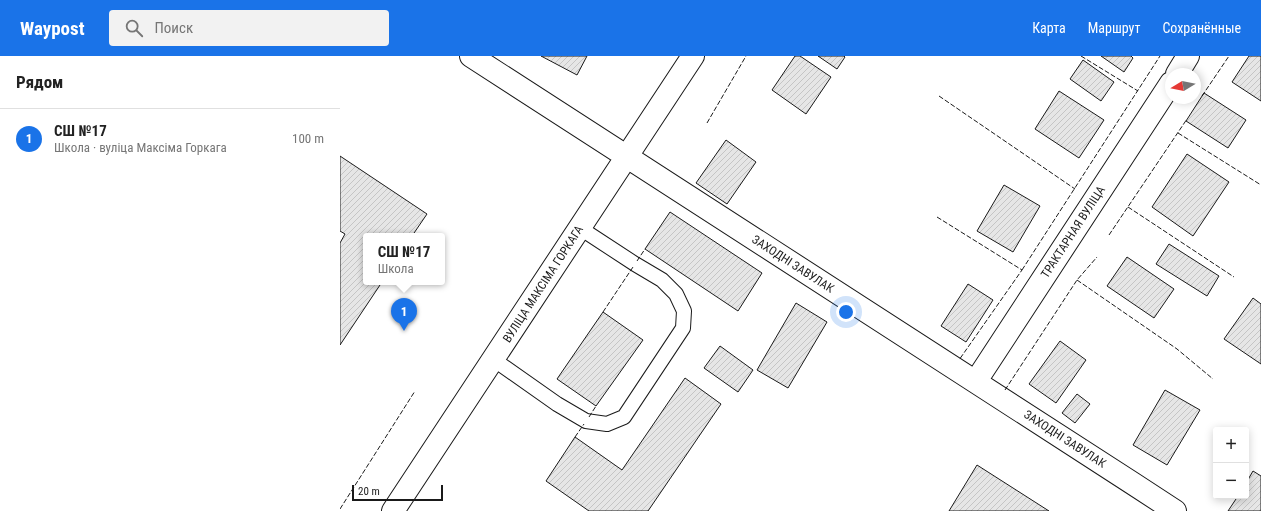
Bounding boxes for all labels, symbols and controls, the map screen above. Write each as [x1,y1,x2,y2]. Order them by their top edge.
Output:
search box [109,10,389,46]
text: Waypost [20,17,85,40]
icon: search [123,17,145,39]
text: Поиск [155,19,193,37]
text: Карта [1032,20,1066,36]
text: Маршрут [1088,20,1140,36]
text: Сохранённые [1162,20,1241,36]
north arrow [1165,68,1201,104]
text: Рядом [16,72,63,92]
text: СШ №17 [54,122,107,140]
text: 1 [26,131,32,146]
text: 100 m [292,131,324,146]
text: Школа · вуліца Максіма Горкага [54,140,227,155]
street label: ТРАКТАРНАЯ ВУЛІЦА [1038,183,1108,281]
street label: ВУЛІЦА МАКСІМА ГОРКАГА [500,223,586,345]
street label: ЗАХОДНІ ЗАВУЛАК [749,232,837,296]
popup [363,233,445,285]
text: СШ №17 [378,243,430,261]
text: Школа [378,261,414,276]
pin: 1 [391,298,417,331]
your location [836,302,856,322]
street label: ЗАХОДНІ ЗАВУЛАК [1021,407,1109,471]
map controls [1213,427,1249,499]
button: + [1213,427,1249,463]
button: − [1213,463,1249,499]
scale bar [352,483,443,502]
text: 20 m [358,485,380,498]

